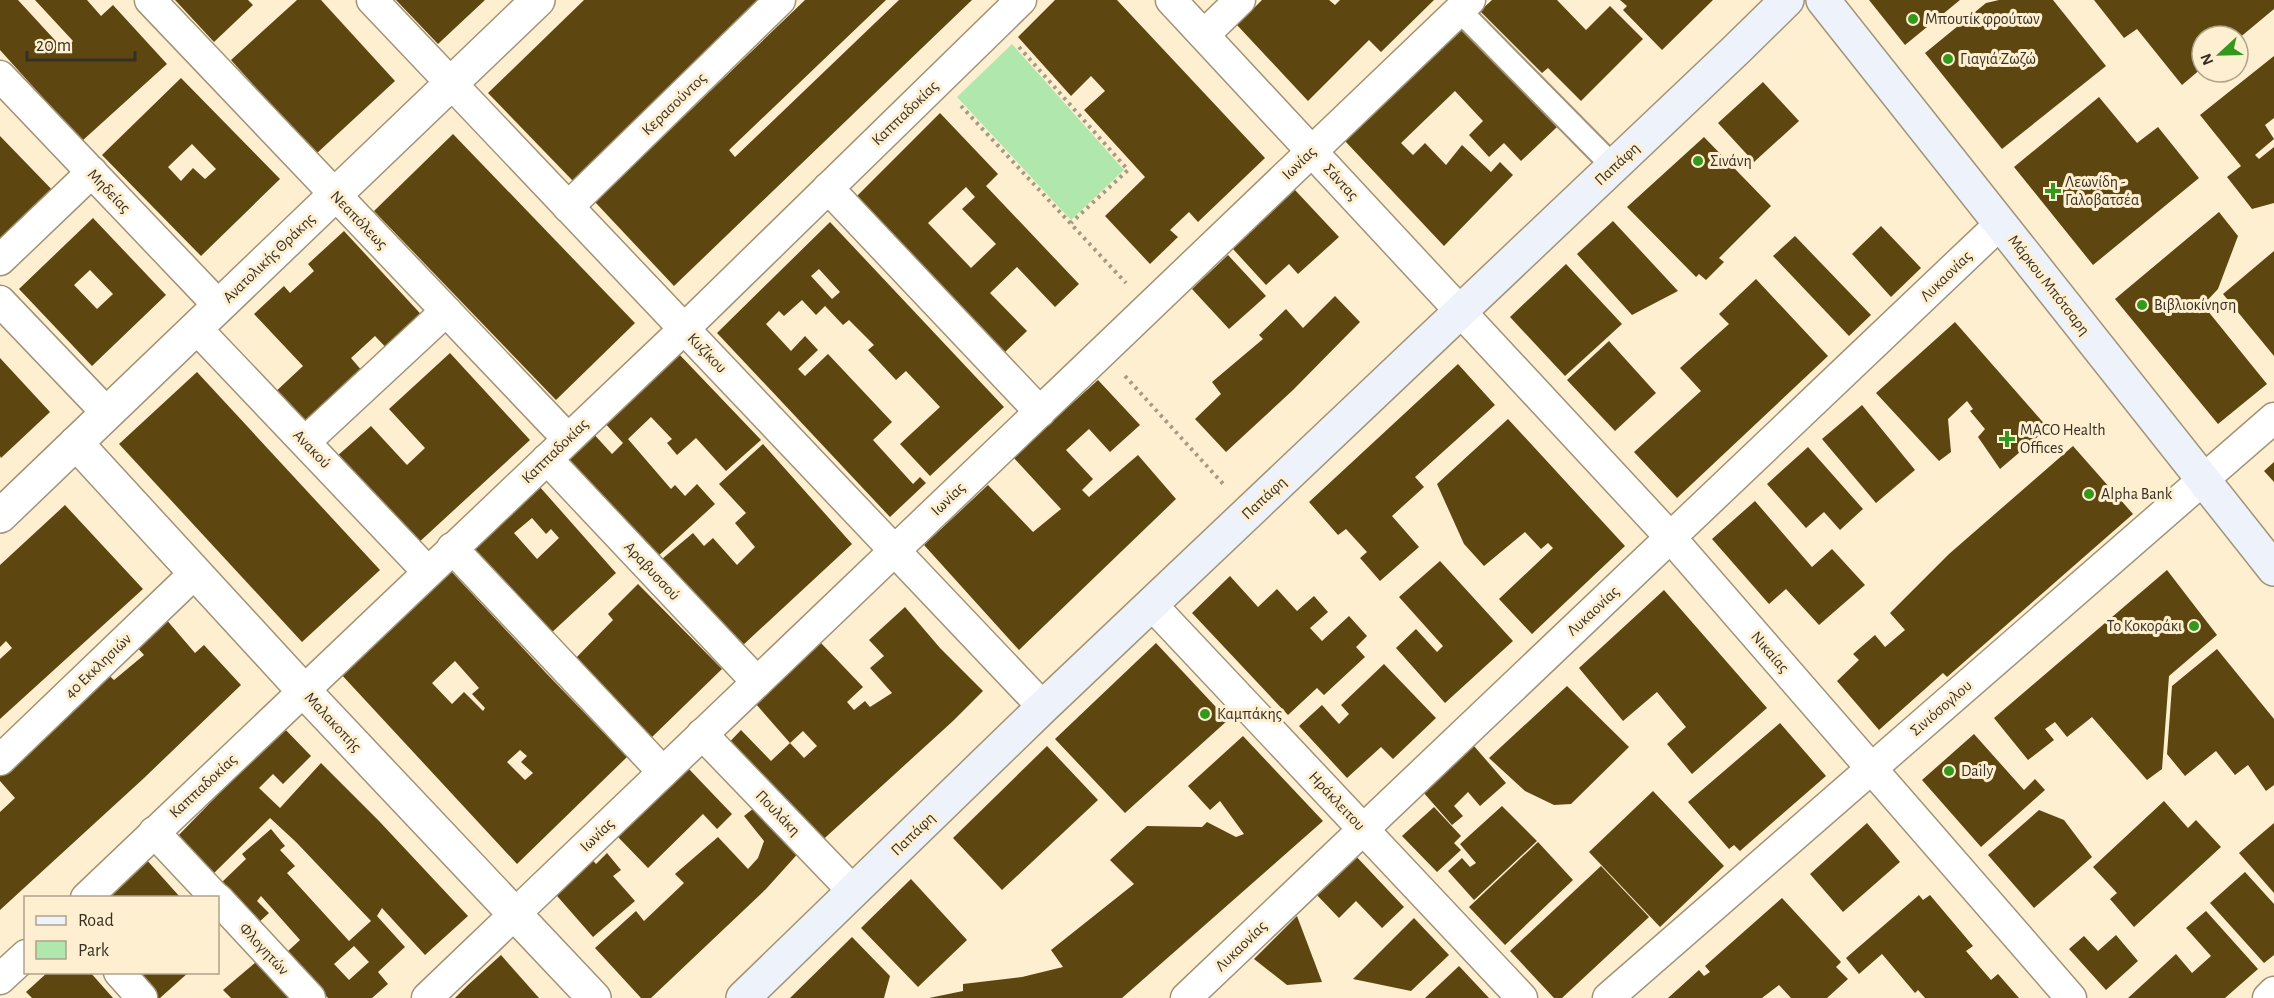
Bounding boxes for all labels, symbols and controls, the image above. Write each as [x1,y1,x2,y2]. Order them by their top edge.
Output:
place label: Μπουτίκ φρούτων [1925,11,2040,27]
marker: Μπουτίκ φρούτων [1906,12,1920,26]
scale bar [27,24,135,62]
north arrow [2190,24,2250,84]
text: 20 m [36,37,71,55]
place label: Γιαγιά Ζωζώ [1960,51,2036,67]
text: N [2198,51,2217,67]
marker: Γιαγιά Ζωζώ [1941,52,1955,66]
street label: Κερασούντος [639,70,710,139]
street label: Καππαδοκίας [869,78,942,149]
street label: Παπάφη [1592,140,1642,188]
street label: Ιωνίας [1279,143,1320,183]
place label: Σινάνη [1710,153,1752,169]
marker: Σινάνη [1691,154,1705,168]
street label: Σάντας [1320,161,1362,204]
street label: Μηδείας [84,166,133,217]
place label: Λεωνίδη - Γαλοβατσέα [2065,174,2139,208]
marker: Λεωνίδη - Γαλοβατσέα [2046,184,2060,198]
street label: Νεαπόλεως [327,188,391,253]
street label: Ανατολικής Θράκης [220,210,319,307]
street label: Μάρκου Μπότσαρη [2005,232,2093,338]
street label: Λυκαονίας [1917,248,1976,305]
place label: Βιβλιοκίνηση [2154,297,2236,313]
marker: Βιβλιοκίνηση [2135,298,2149,312]
street label: Κυζίκου [684,330,730,376]
street label: Καππαδοκίας [519,416,592,487]
place label: MACO Health Offices [2020,422,2106,456]
street label: Ανακού [290,427,334,471]
marker: MACO Health Offices [1998,430,2016,448]
street label: Παπάφη [1239,474,1289,522]
street label: Ιωνίας [928,479,969,519]
place label: Alpha Bank [2101,486,2173,502]
marker: Alpha Bank [2082,487,2096,501]
street label: Αραβυσσού [621,539,683,603]
street label: Λυκαονίας [1564,583,1623,640]
place label: Το Κοκοράκι [2107,618,2182,634]
marker: Το Κοκοράκι [2187,619,2201,633]
street label: Νικαίας [1747,628,1792,676]
street label: 40 Εκκλησιών [62,630,135,702]
street label: Σινιόσογλου [1907,677,1975,739]
street label: Μαλακοπής [301,689,364,756]
place label: Καμπάκης [1217,706,1282,723]
marker: Καμπάκης [1198,707,1212,721]
street label: Καππαδοκίας [166,751,240,822]
place label: Daily [1961,763,1994,780]
marker: Daily [1942,764,1956,778]
street label: Ηράκλειτου [1306,768,1368,834]
street label: Πουλάκη [753,787,803,839]
street label: Παπάφη [888,809,938,859]
street label: Ιωνίας [577,815,618,855]
legend [24,896,219,974]
text: Road [78,912,114,930]
street label: Λυκαονίας [1212,918,1271,975]
street label: Φλογητών [236,920,292,978]
text: Park [78,942,110,960]

